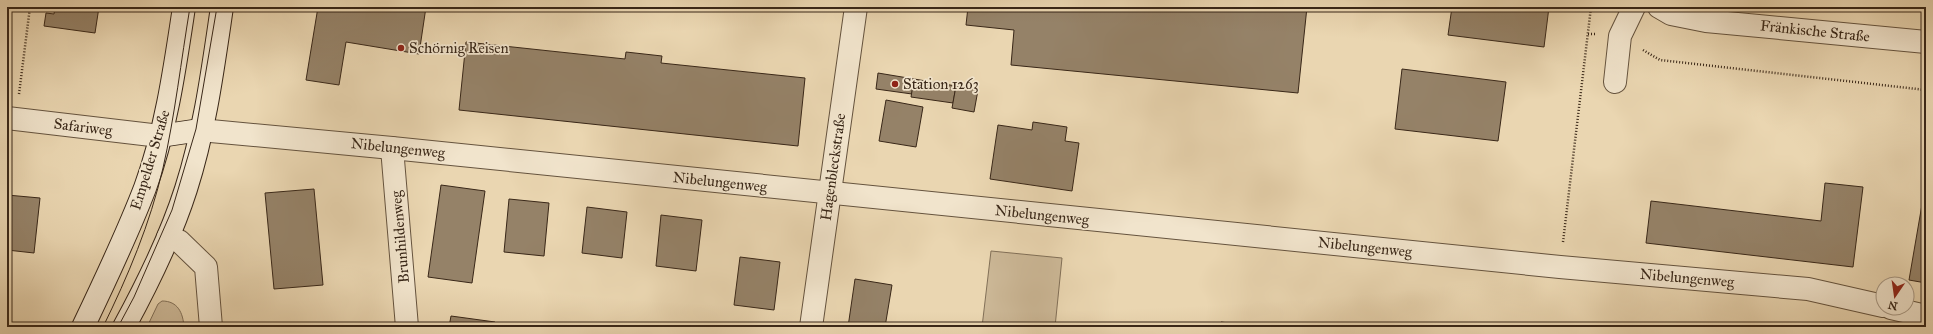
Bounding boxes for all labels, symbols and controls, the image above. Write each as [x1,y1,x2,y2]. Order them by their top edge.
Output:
street label: Fränkische Straße [1759,16,1871,46]
place label: Schörnig Reisen [409,39,509,57]
marker: Schörnig Reisen [396,43,406,53]
place label: Station 1263 [903,75,979,93]
marker: Station 1263 [890,79,900,89]
street label: Empelder Straße [126,108,174,212]
street label: Hagenbleckstraße [817,112,849,222]
street label: Safariweg [53,114,114,140]
street label: Nibelungenweg [350,134,447,162]
street label: Nibelungenweg [672,168,769,196]
street label: Brunhildenweg [387,189,413,284]
street label: Nibelungenweg [994,201,1091,229]
street label: Nibelungenweg [1317,233,1414,261]
street label: Nibelungenweg [1639,265,1736,291]
north arrow [1875,276,1915,316]
text: N [1886,298,1899,313]

